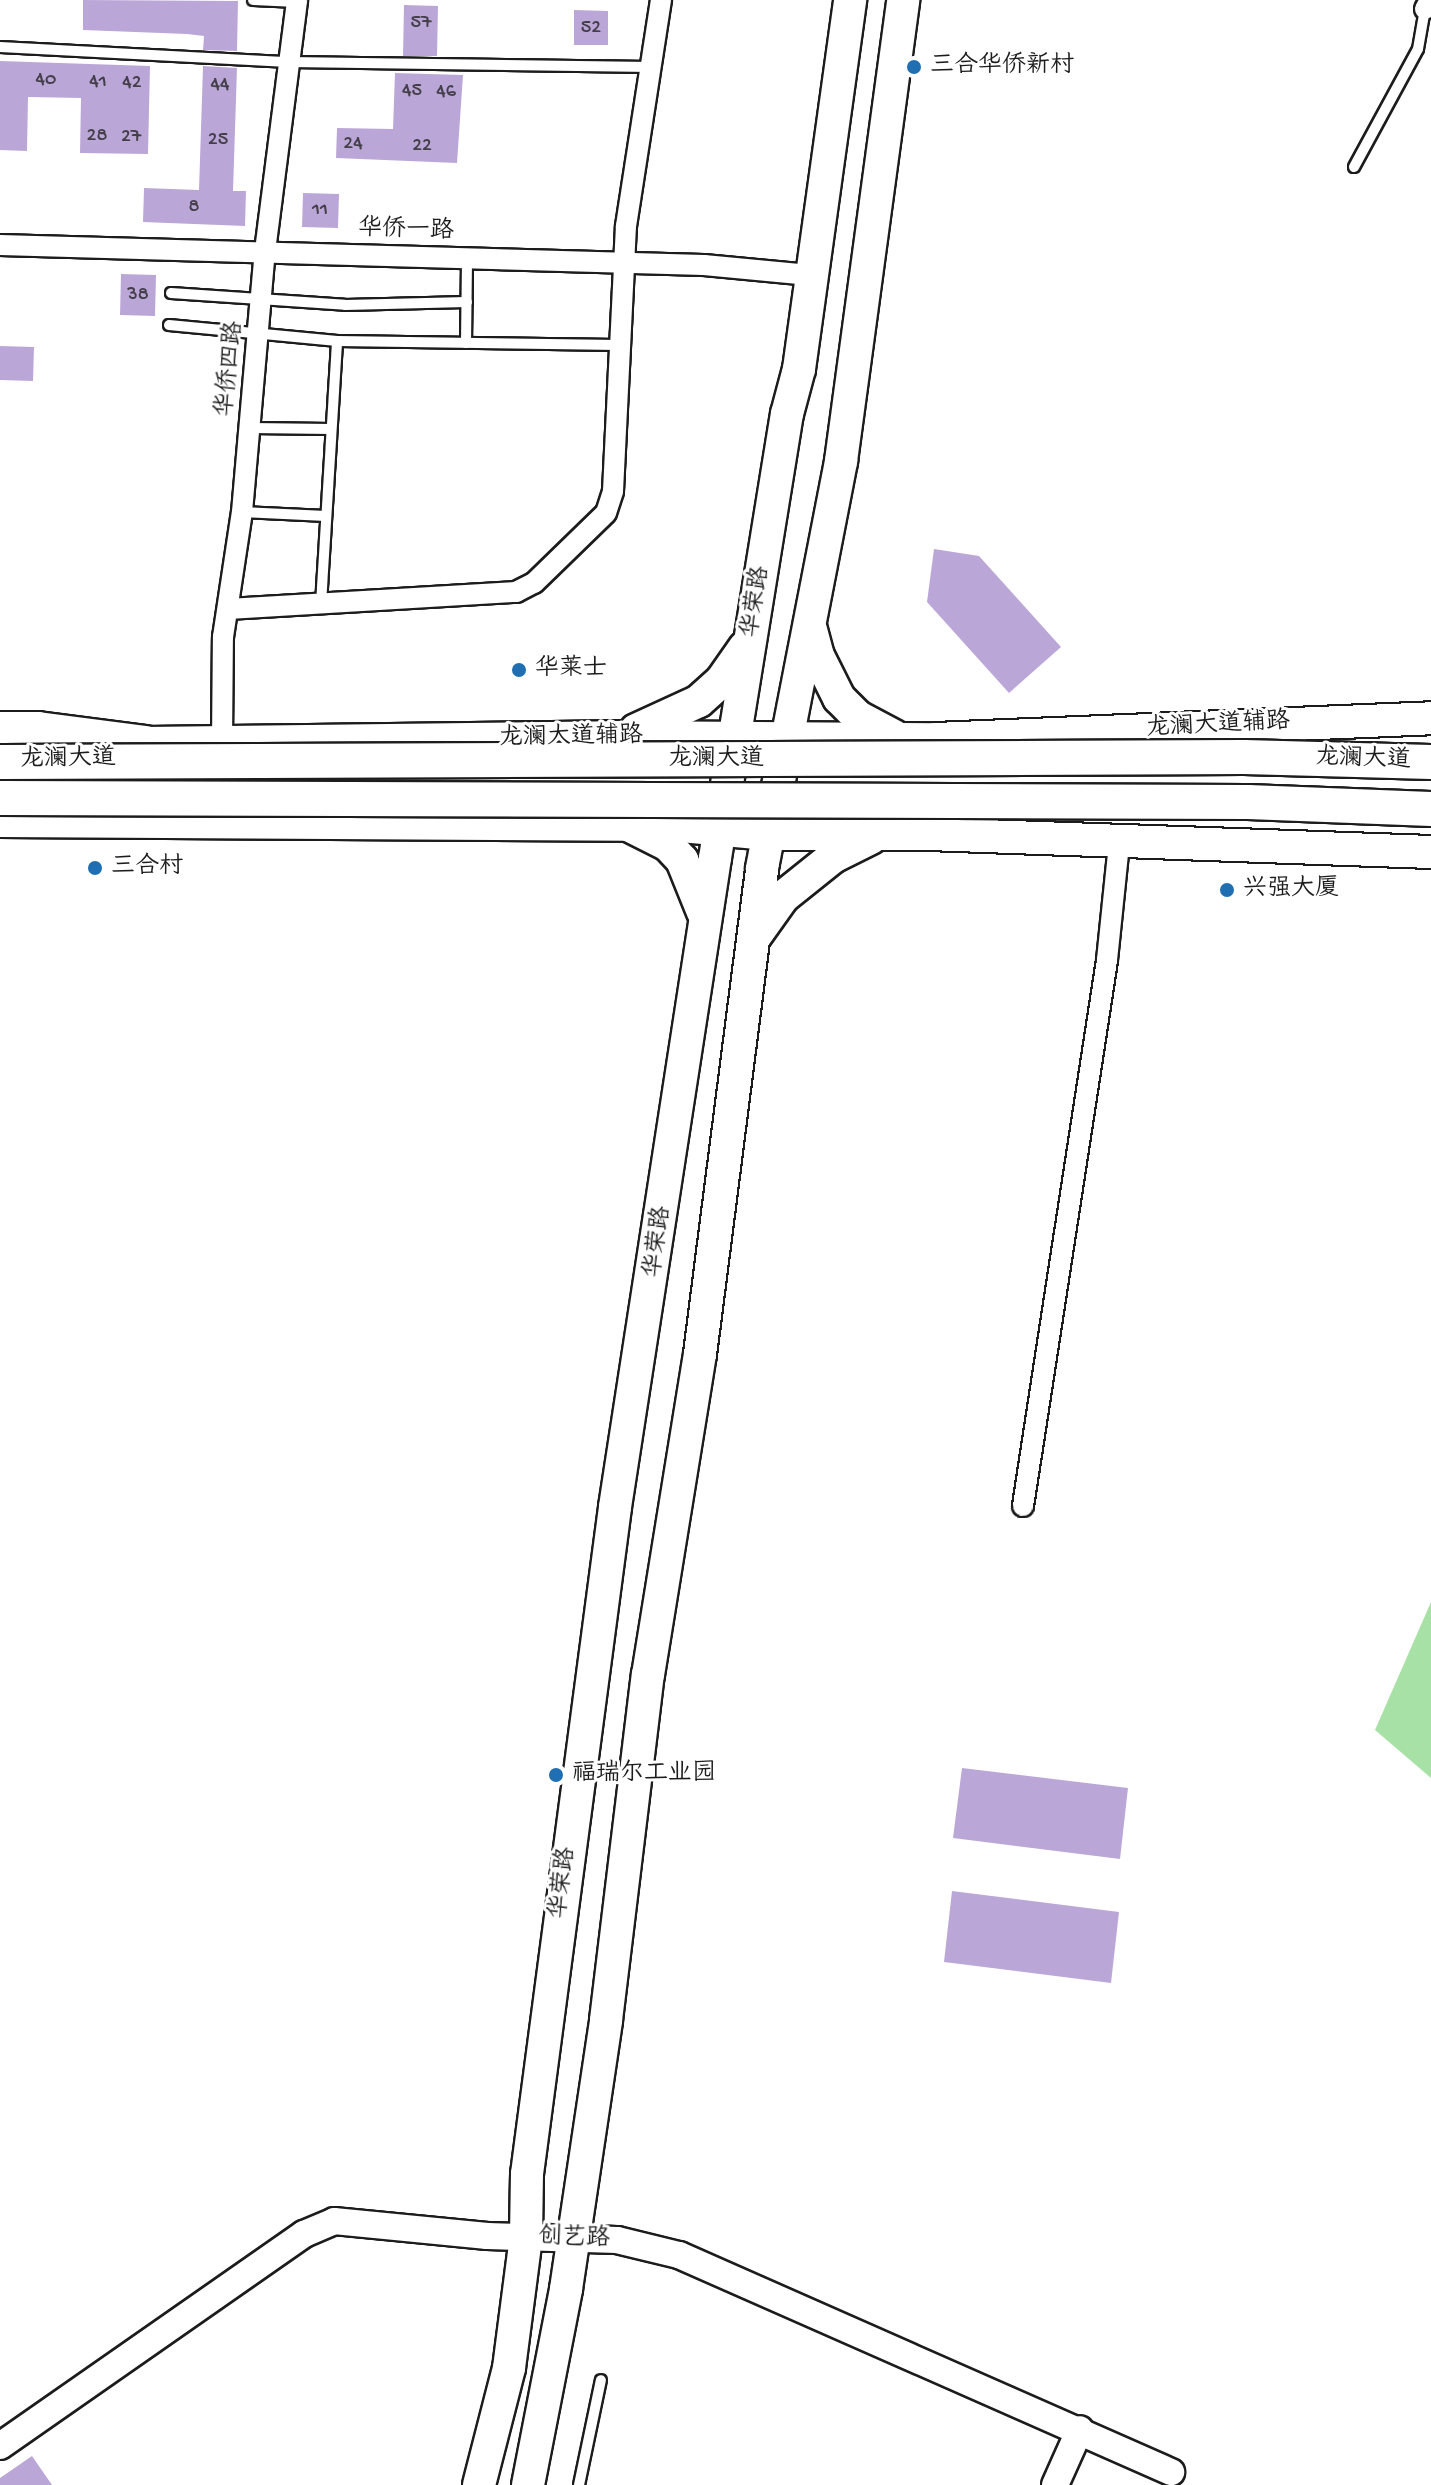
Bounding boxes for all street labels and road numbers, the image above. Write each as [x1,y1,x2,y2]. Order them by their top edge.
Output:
street label: 华侨一路 [358,215,454,247]
street label: 华侨四路 [212,320,250,418]
street label: 华荣路 [737,564,777,640]
street label: 龙澜大道辅路 [1145,708,1291,744]
street label: 龙澜大道辅路 [499,722,643,754]
street label: 龙澜大道 [1315,744,1411,776]
street label: 龙澜大道 [20,745,116,775]
street label: 龙澜大道 [668,746,764,774]
street label: 华荣路 [640,1204,678,1280]
street label: 华荣路 [545,1846,583,1920]
street label: 创艺路 [538,2223,610,2255]

